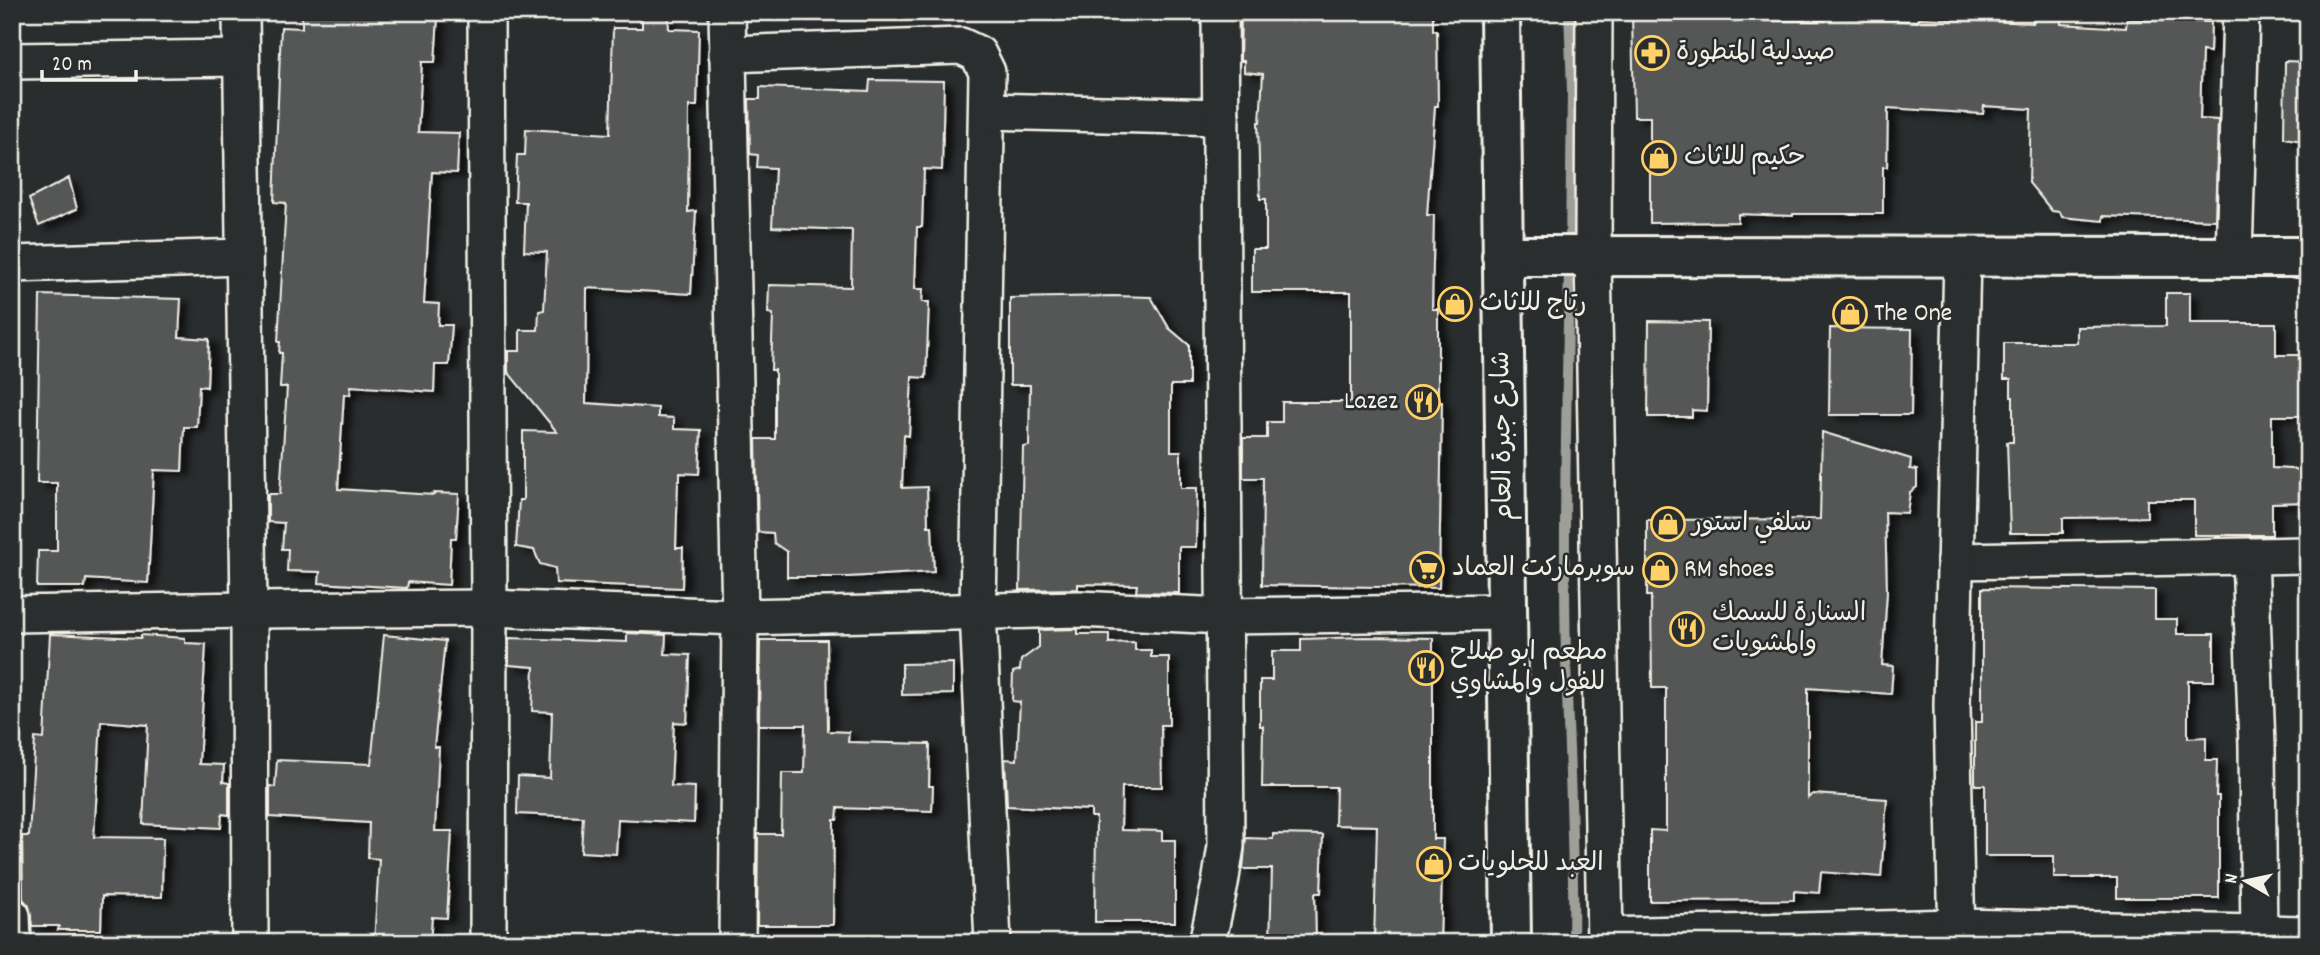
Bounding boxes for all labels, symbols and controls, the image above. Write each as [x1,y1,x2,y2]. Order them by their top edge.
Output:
pharmacy icon: صيدلية المتطورة [1633,34,1671,72]
place label: صيدلية المتطورة [1676,35,1835,72]
scale bar [42,38,136,82]
text: 20 m [52,51,92,81]
shop icon: حكيم للاثاث [1640,139,1678,177]
place label: حكيم للاثاث [1684,140,1806,177]
shop icon: رتاج للاثاث [1436,285,1474,323]
place label: رتاج للاثاث [1480,286,1587,323]
shop icon: The One [1831,295,1869,333]
place label: The One [1874,296,1952,333]
street label: شارع جبرة العام [1484,351,1524,521]
restaurant icon: Lazez [1404,383,1442,421]
place label: Lazez [1344,384,1398,421]
shop icon: سلفي استور [1649,505,1687,543]
place label: سلفي استور [1690,506,1812,544]
supermarket icon: سوبرماركت العماد [1408,550,1446,588]
place label: سوبرماركت العماد [1452,551,1635,588]
shop icon: RM shoes [1641,551,1679,589]
place label: RM shoes [1684,552,1775,589]
place label: السنارة للسمك والمشويات [1712,596,1866,663]
restaurant icon: السنارة للسمك والمشويات [1668,610,1706,648]
place label: مطعم ابو صلاح للفول والمشاوي [1450,635,1608,702]
restaurant icon: مطعم ابو صلاح للفول والمشاوي [1407,649,1445,687]
shop icon: العبد للحلويات [1415,845,1453,883]
place label: العبد للحلويات [1458,846,1604,883]
north arrow [2212,846,2282,916]
text: N [2219,872,2247,886]

